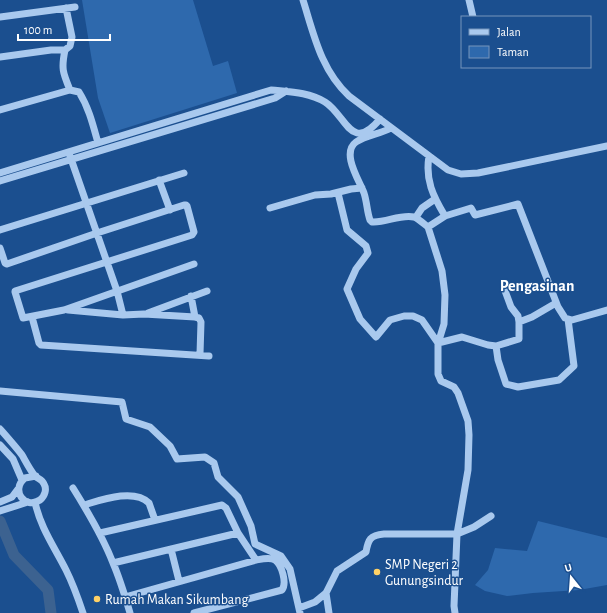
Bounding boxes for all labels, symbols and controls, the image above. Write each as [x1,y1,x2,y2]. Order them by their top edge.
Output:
scale bar [18,16,110,42]
legend [461,16,591,68]
text: 100 m [24,24,52,36]
text: Jalan [497,26,521,38]
text: Taman [497,46,529,58]
district label: Pengasinan [500,278,574,294]
north arrow [551,557,591,597]
place label: SMP Negeri 2 Gunungsindur [385,558,463,588]
text: U [563,562,573,574]
marker: SMP Negeri 2 Gunungsindur [372,567,382,577]
place label: Rumah Makan Sikumbang [105,593,248,607]
marker: Rumah Makan Sikumbang [92,594,102,604]

